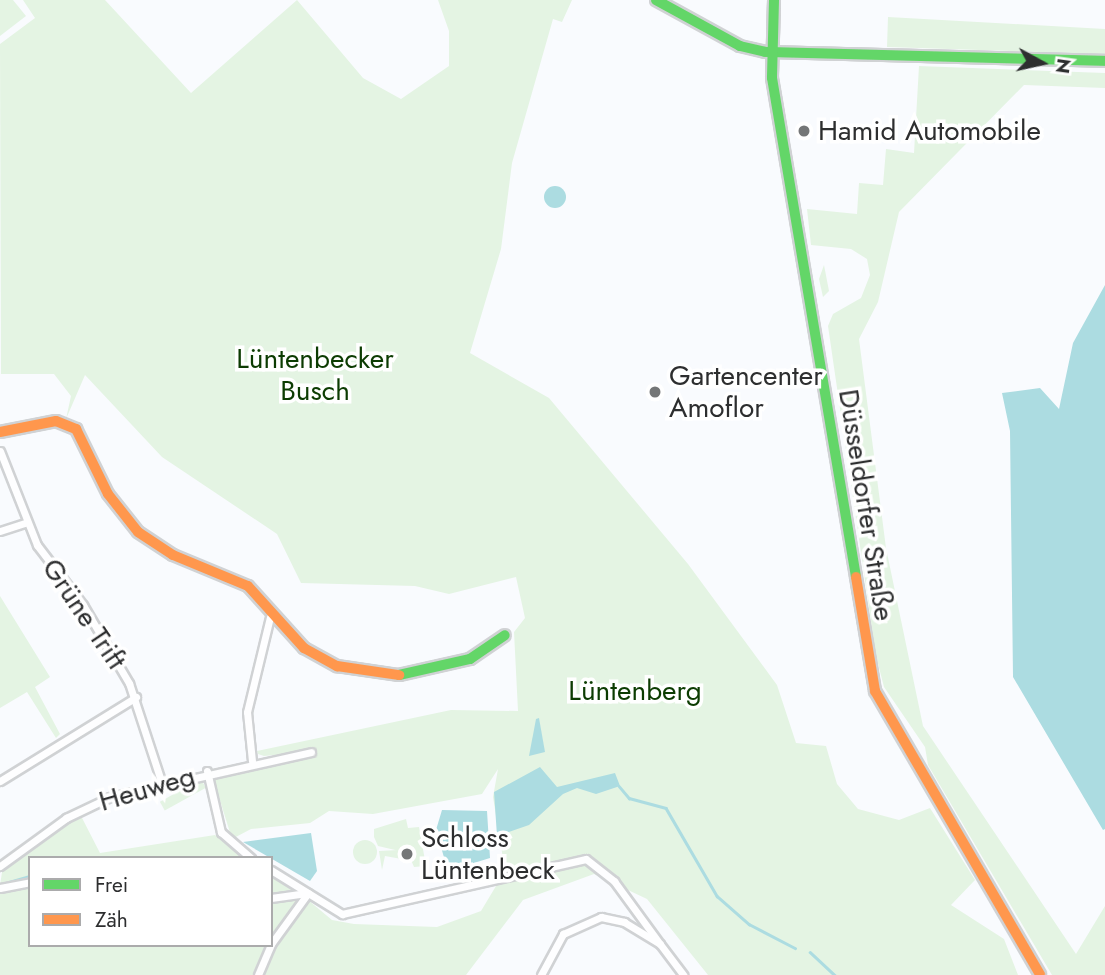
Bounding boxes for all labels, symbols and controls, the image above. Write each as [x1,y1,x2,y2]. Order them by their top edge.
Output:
north arrow [1007,28,1077,98]
text: N [1049,57,1078,75]
place label: Hamid Automobile [818,114,1041,148]
marker: Hamid Automobile [796,123,812,139]
park label: Lüntenbecker Busch [236,342,394,408]
place label: Gartencenter Amoflor [669,359,823,425]
marker: Gartencenter Amoflor [647,384,663,400]
street label: Düsseldorfer Straße [831,387,901,623]
street label: Grüne Trift [35,552,133,676]
park label: Lüntenberg [568,674,702,708]
street label: Heuweg [95,759,199,819]
place label: Schloss Lüntenbeck [421,821,555,887]
marker: Schloss Lüntenbeck [399,846,415,862]
legend [28,856,273,947]
text: Frei [95,870,128,900]
text: Zäh [95,905,128,935]

